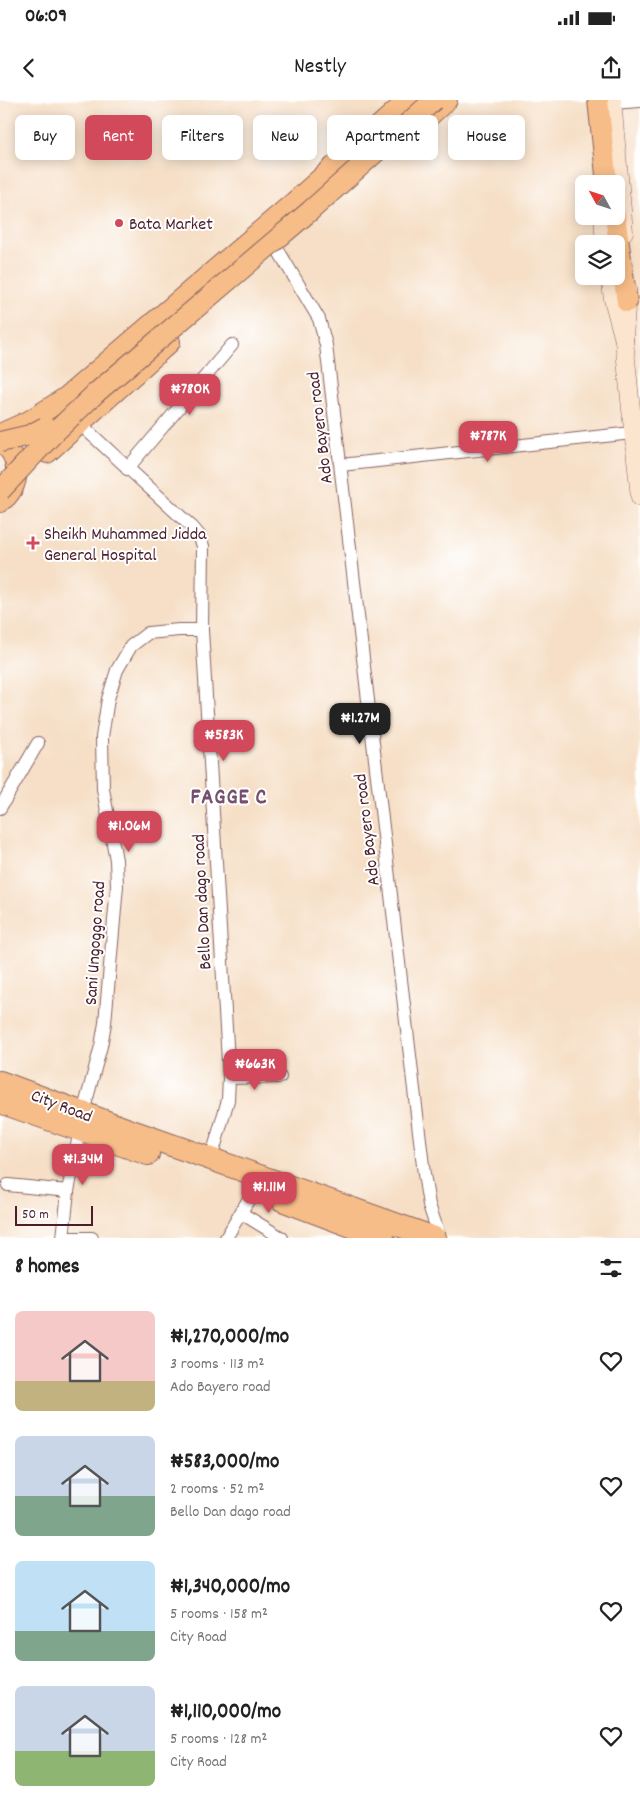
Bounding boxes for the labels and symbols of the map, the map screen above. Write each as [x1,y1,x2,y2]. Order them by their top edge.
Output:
north arrow [575,175,625,225]
place label: Bata Market [129,213,213,238]
marker: Bata Market [113,217,125,229]
street label: Ado Bayero road [302,370,341,485]
pin: ₦780K [155,374,225,416]
pin: ₦787K [453,420,523,463]
place label: Sheikh Muhammed Jidda General Hospital [44,523,207,569]
marker: Sheikh Muhammed Jidda General Hospital [26,536,40,550]
pin: ₦1.27M [319,702,401,745]
pin: ₦583K [189,720,259,762]
street label: Ado Bayero road [349,772,388,887]
district label: FAGGE C [191,783,267,814]
pin: ₦1.06M [88,810,170,853]
street label: Bello Dan dago road [187,833,220,970]
street label: Sani Ungoggo road [80,880,113,1006]
pin: ₦663K [220,1048,290,1091]
street label: City Road [27,1084,95,1130]
pin: ₦1.34M [42,1144,124,1186]
pin: ₦1.11M [228,1172,310,1214]
scale bar [15,1203,92,1226]

